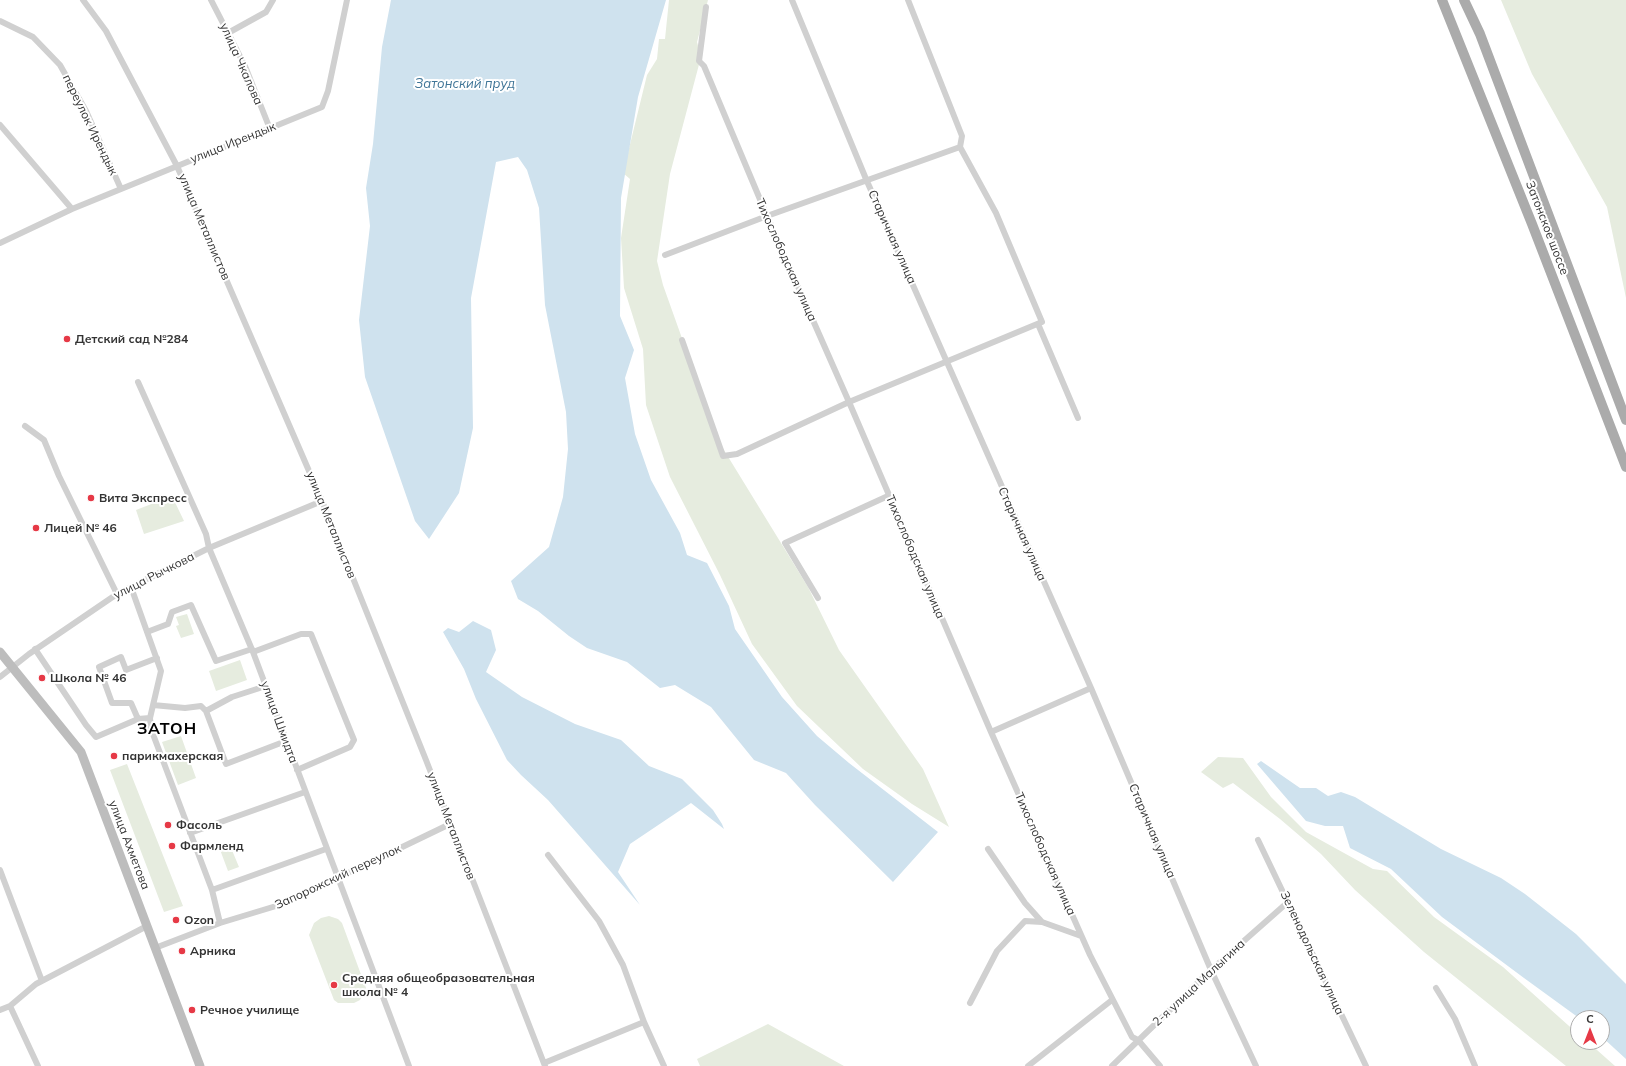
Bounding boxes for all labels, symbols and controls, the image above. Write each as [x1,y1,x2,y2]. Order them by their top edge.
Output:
street label: улица Чкалова [216,21,266,107]
street label: переулок Ирендык [59,72,121,178]
water label: Затонский пруд [415,76,515,92]
street label: улица Ирендык [188,119,278,167]
street label: улица Металлистов [175,172,233,282]
street label: Затонское шоссе [1522,179,1572,277]
street label: Старичная улица [865,188,919,286]
street label: Тихослободская улица [752,196,820,324]
place label: Детский сад №284 [75,332,188,346]
marker: Детский сад №284 [62,334,72,344]
street label: улица Металлистов [303,469,359,581]
street label: Старичная улица [995,485,1049,583]
place label: Вита Экспресс [99,491,187,505]
marker: Вита Экспресс [86,493,96,503]
street label: Тихослободская улица [882,493,948,621]
place label: Лицей № 46 [44,521,117,535]
marker: Лицей № 46 [31,523,41,533]
street label: улица Рычкова [111,549,197,603]
place label: Школа № 46 [50,671,126,685]
marker: Школа № 46 [37,673,47,683]
street label: улица Шмидта [257,679,301,765]
district label: ЗАТОН [137,719,197,739]
place label: парикмахерская [122,749,223,763]
marker: парикмахерская [109,751,119,761]
street label: улица Металлистов [424,770,478,882]
street label: Старичная улица [1126,782,1178,880]
street label: Тихослободская улица [1011,790,1079,918]
street label: улица Ахметова [105,798,153,892]
place label: Фасоль [176,818,222,832]
marker: Фасоль [163,820,173,830]
place label: Фармленд [180,839,244,853]
marker: Фармленд [167,841,177,851]
street label: Запорожский переулок [273,841,403,913]
street label: Зеленодольская улица [1277,889,1347,1017]
place label: Ozon [184,913,214,927]
marker: Ozon [171,915,181,925]
street label: 2-я улица Малыгина [1150,937,1248,1029]
place label: Арника [190,944,236,958]
marker: Арника [177,946,187,956]
place label: Средняя общеобразовательная школа № 4 [342,971,535,999]
marker: Средняя общеобразовательная школа № 4 [329,980,339,990]
place label: Речное училище [200,1003,299,1017]
marker: Речное училище [187,1005,197,1015]
north arrow [1570,1010,1610,1050]
text: С [1586,1012,1594,1026]

